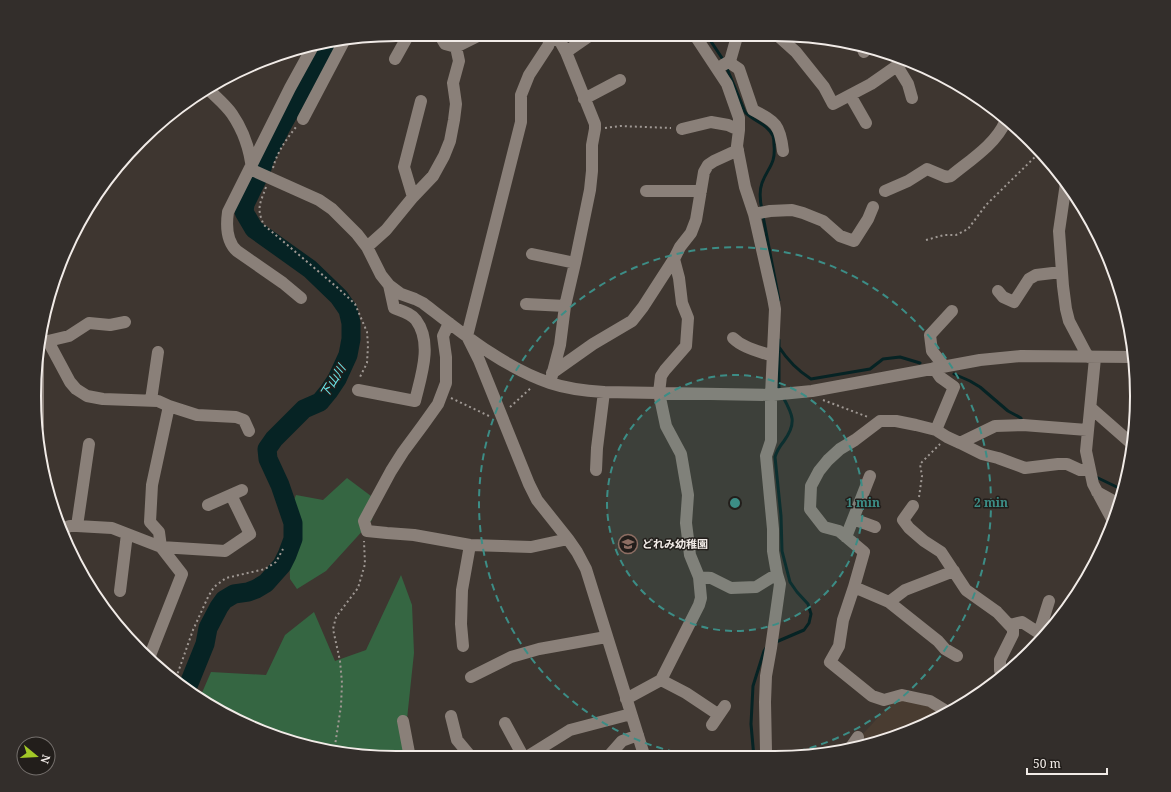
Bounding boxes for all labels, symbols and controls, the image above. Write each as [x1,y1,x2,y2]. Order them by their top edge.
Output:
water label: 下山川 [316,359,350,401]
text: 1 min [846,494,880,511]
text: 2 min [974,494,1008,511]
centre of rings [728,496,742,510]
school or university icon: どれみ幼稚園 [617,533,639,555]
place label: どれみ幼稚園 [642,536,708,551]
north arrow [16,736,56,776]
scale bar [1027,750,1107,776]
text: N [37,753,54,766]
text: 50 m [1033,755,1061,772]

